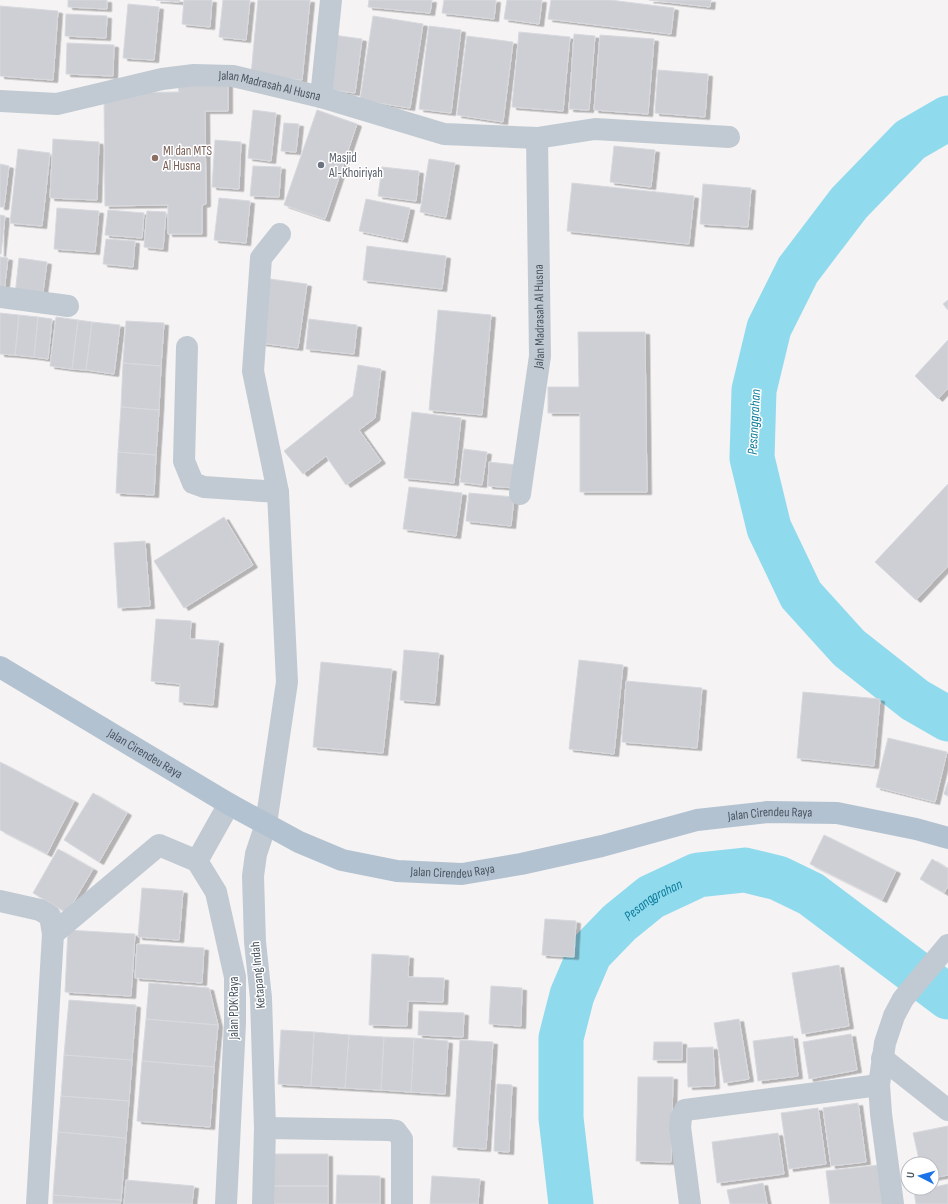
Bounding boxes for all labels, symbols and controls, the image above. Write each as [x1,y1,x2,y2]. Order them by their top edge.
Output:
street label: Jalan Madrasah Al Husna [217,68,322,105]
place label: MI dan MTS Al Husna [162,143,212,174]
place label: Masjid Al-Khoiriyah [328,150,383,181]
marker: MI dan MTS Al Husna [150,153,160,163]
marker: Masjid Al-Khoiriyah [316,160,326,170]
street label: Jalan Madrasah Al Husna [530,264,548,371]
water label: Pesanggrahan [744,389,764,455]
street label: Jalan Cirendeu Raya [104,725,185,782]
street label: Jalan Cirendeu Raya [726,804,812,825]
street label: Jalan Cirendeu Raya [409,861,496,882]
water label: Pesanggrahan [620,875,685,924]
street label: Ketapang Indah [247,941,269,1009]
street label: Jalan PDK Raya [226,976,242,1041]
north arrow [900,1156,940,1196]
text: U [904,1171,917,1179]

